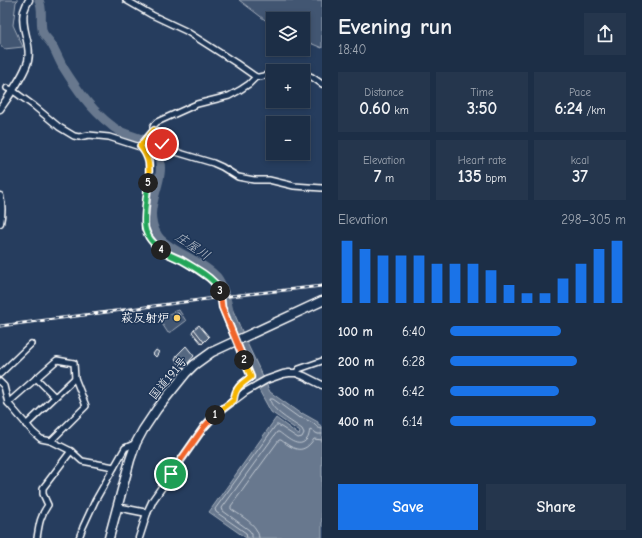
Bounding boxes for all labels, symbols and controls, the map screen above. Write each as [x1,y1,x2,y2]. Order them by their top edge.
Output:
map controls [266,12,310,160]
button: layers [266,12,310,56]
button: share [584,13,626,55]
text: Evening run [338,14,452,40]
text: 18:40 [338,42,366,57]
button: + [266,64,310,108]
text: Distance [364,86,404,99]
text: Time [471,86,493,99]
text: Pace [569,86,591,99]
text: 0.60 [359,99,391,118]
text: 3:50 [467,99,497,118]
text: 6:24 [554,99,583,118]
text: km [391,104,409,117]
text: /km [583,104,606,117]
button: − [266,116,310,160]
pin [145,127,179,161]
icon: check [151,133,173,155]
text: Elevation [363,154,405,167]
text: Heart rate [458,154,506,167]
text: kcal [571,154,589,167]
text: 7 [374,167,381,186]
text: 135 [458,167,482,186]
text: 37 [572,167,588,186]
text: m [381,172,394,185]
text: bpm [482,172,506,185]
pin: 5 [138,173,158,193]
text: 5 [145,176,151,189]
text: Elevation [338,212,388,227]
text: 298–305 m [561,212,626,227]
water label: 庄屋川 [173,229,213,263]
pin: 4 [151,240,171,260]
text: 4 [158,243,164,256]
pin: 3 [210,281,230,301]
text: 3 [217,284,223,297]
place label: 萩反射炉 [121,311,169,325]
marker: 萩反射炉 [172,313,182,323]
text: 100 m [338,324,373,339]
text: 6:40 [402,324,426,339]
pin: 2 [234,350,254,370]
text: 2 [241,353,247,366]
street label: 国道191号 [146,354,190,402]
text: 200 m [338,354,374,369]
text: 6:28 [402,354,425,369]
text: 300 m [338,384,374,399]
text: 6:42 [402,384,425,399]
pin: 1 [205,405,225,425]
text: 1 [213,408,217,421]
text: 400 m [338,414,374,429]
text: 6:14 [402,414,423,429]
pin [154,457,188,491]
icon: arrive [160,463,182,485]
button: Save [338,484,478,530]
button: Share [486,484,626,530]

